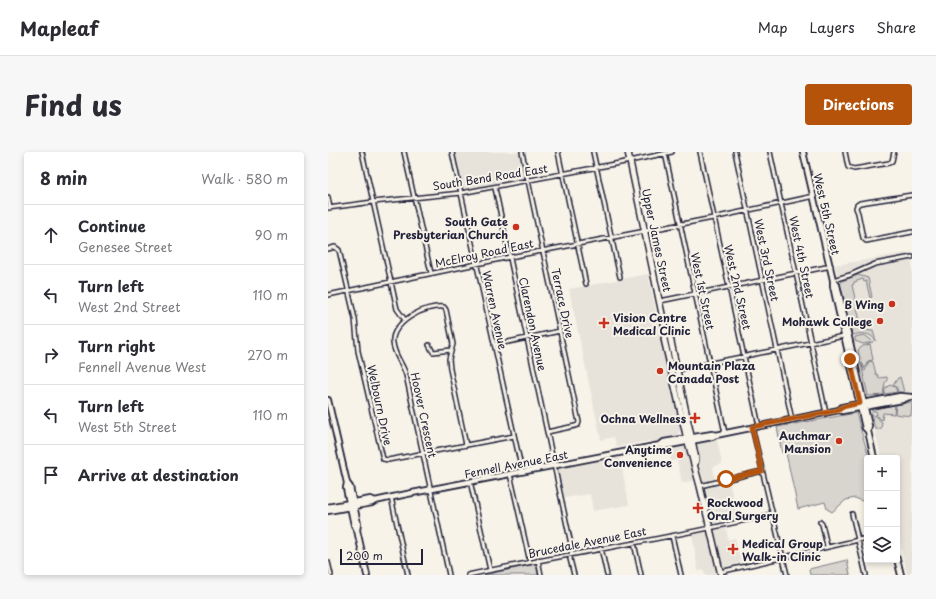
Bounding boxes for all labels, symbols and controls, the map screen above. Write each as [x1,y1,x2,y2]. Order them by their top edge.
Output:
text: Mapleaf [20,14,98,42]
text: Map [758,17,788,38]
text: Layers [810,17,855,38]
text: Share [877,17,916,38]
text: Find us [24,83,122,126]
button: Directions [805,84,912,125]
street label: South Bend Road East [431,159,549,194]
text: 8 min [40,165,88,191]
text: Walk · 580 m [201,169,288,188]
street label: West 5th Street [809,171,845,257]
street label: Upper James Street [638,187,676,294]
place label: South Gate Presbyterian Church [393,213,508,243]
text: Continue [78,214,146,237]
street label: West 4th Street [785,214,819,300]
street label: West 3rd Street [750,217,784,303]
marker: South Gate Presbyterian Church [511,222,521,232]
icon: ahead [40,224,62,246]
text: 90 m [255,225,288,244]
street label: McElroy Road East [433,234,535,272]
text: Genesee Street [78,237,172,256]
street label: West 2nd Street [720,243,756,332]
street label: West 1st Street [687,251,720,332]
street label: Terrace Drive [547,266,579,340]
street label: Warren Avenue [478,269,512,351]
text: Turn left [78,274,144,297]
street label: Clarendon Avenue [515,276,551,372]
icon: left [40,284,62,306]
text: 110 m [253,285,288,304]
place label: B Wing [844,296,884,313]
text: West 2nd Street [78,297,181,316]
marker: B Wing [887,299,897,309]
place label: Vision Centre Medical Clinic [613,309,690,339]
place label: Mohawk College [782,313,872,330]
marker: Mohawk College [875,316,885,326]
marker: Vision Centre Medical Clinic [598,317,610,329]
text: Turn right [78,334,155,357]
icon: right [40,344,62,366]
text: 270 m [247,345,288,364]
route end [841,350,859,368]
text: Fennell Avenue West [78,357,206,376]
place label: Mountain Plaza Canada Post [668,357,756,387]
street label: Welbourn Drive [363,363,397,447]
marker: Mountain Plaza Canada Post [655,366,665,376]
street label: Hoover Crescent [407,371,441,460]
text: Turn left [78,394,144,417]
icon: left [40,404,62,426]
text: 110 m [253,405,288,424]
place label: Ochna Wellness [601,410,687,427]
marker: Ochna Wellness [689,412,701,424]
text: West 5th Street [78,417,176,436]
place label: Auchmar Mansion [779,427,831,457]
marker: Auchmar Mansion [834,436,844,446]
place label: Anytime Convenience [604,441,672,471]
street label: Fennell Avenue East [463,446,570,482]
marker: Anytime Convenience [675,450,685,460]
map controls [864,455,900,563]
button: + [864,455,900,491]
text: Arrive at destination [78,463,239,486]
icon: arrive [40,464,62,486]
route start [717,470,735,488]
button: − [864,491,900,527]
place label: Rockwood Oral Surgery [707,494,778,524]
marker: Rockwood Oral Surgery [692,502,704,514]
street label: Brucedale Avenue East [526,522,648,562]
button: layers [864,527,900,563]
place label: Medical Group Walk-in Clinic [742,535,823,565]
marker: Medical Group Walk-in Clinic [727,543,739,555]
scale bar [340,547,423,566]
text: 200 m [346,547,383,564]

